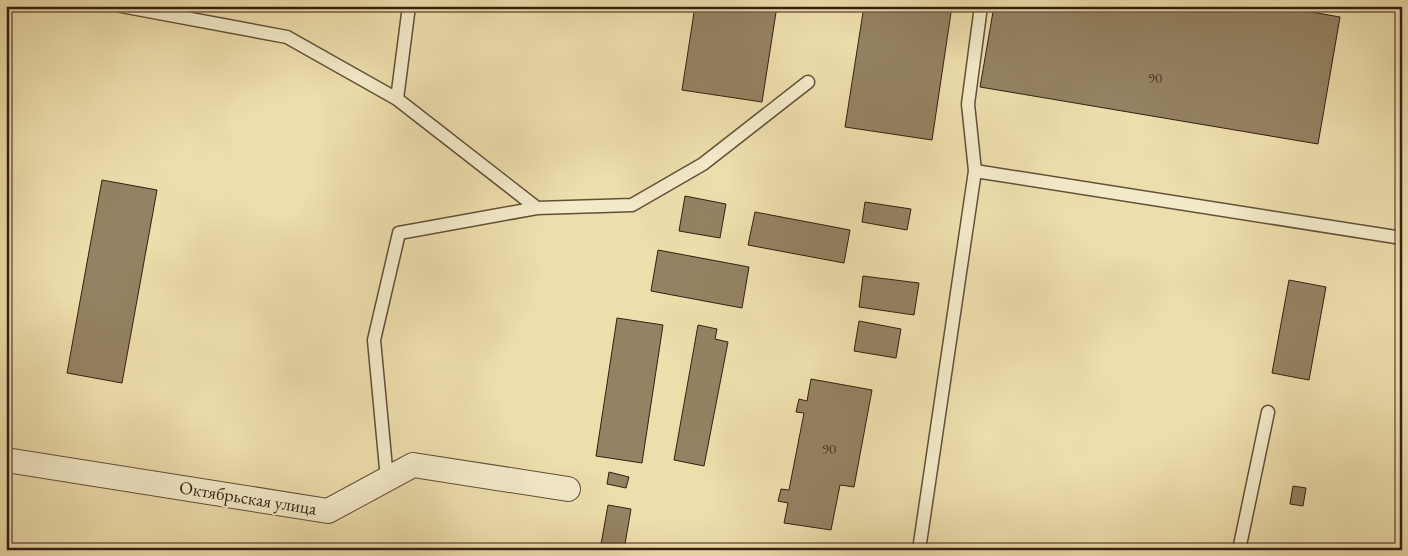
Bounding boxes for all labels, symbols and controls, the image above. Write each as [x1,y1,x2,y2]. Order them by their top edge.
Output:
house number: 90 [1148,68,1162,87]
house number: 90 [822,439,836,458]
street label: Октябрьская улица [178,475,319,520]

